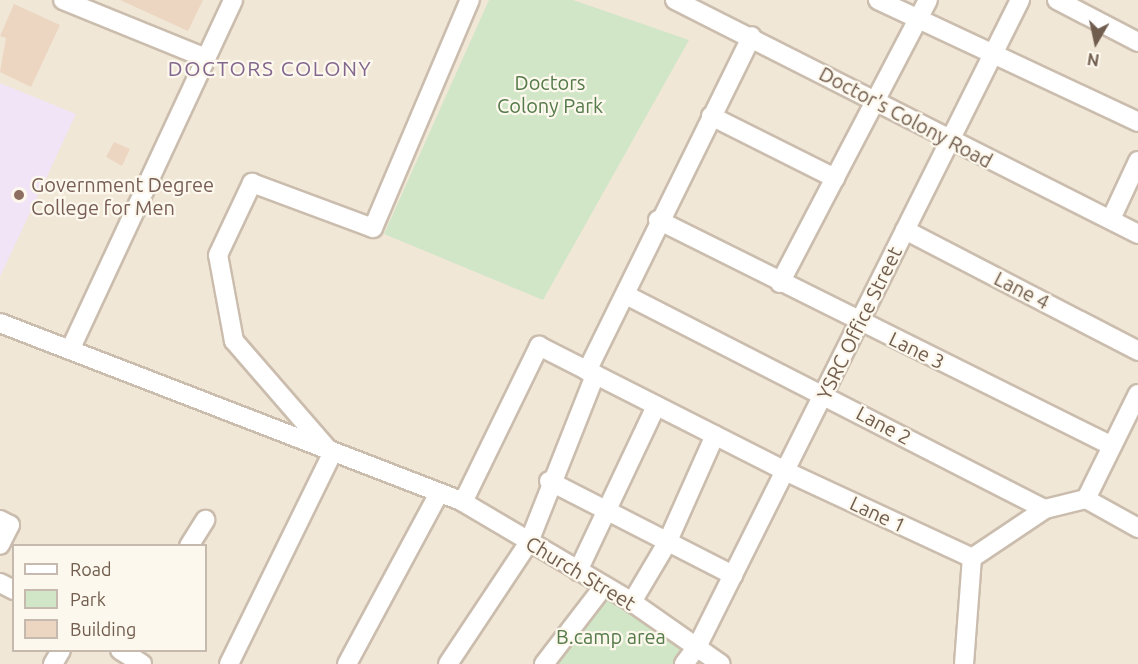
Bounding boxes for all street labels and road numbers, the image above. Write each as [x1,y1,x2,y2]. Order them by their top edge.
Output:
street label: Doctor's Colony Road [815,61,997,173]
street label: YSRC Office Street [811,242,907,404]
street label: Lane 4 [990,266,1054,314]
street label: Lane 3 [885,326,949,374]
street label: Lane 2 [852,401,916,449]
street label: Lane 1 [846,491,910,537]
street label: Church Street [522,531,640,615]

